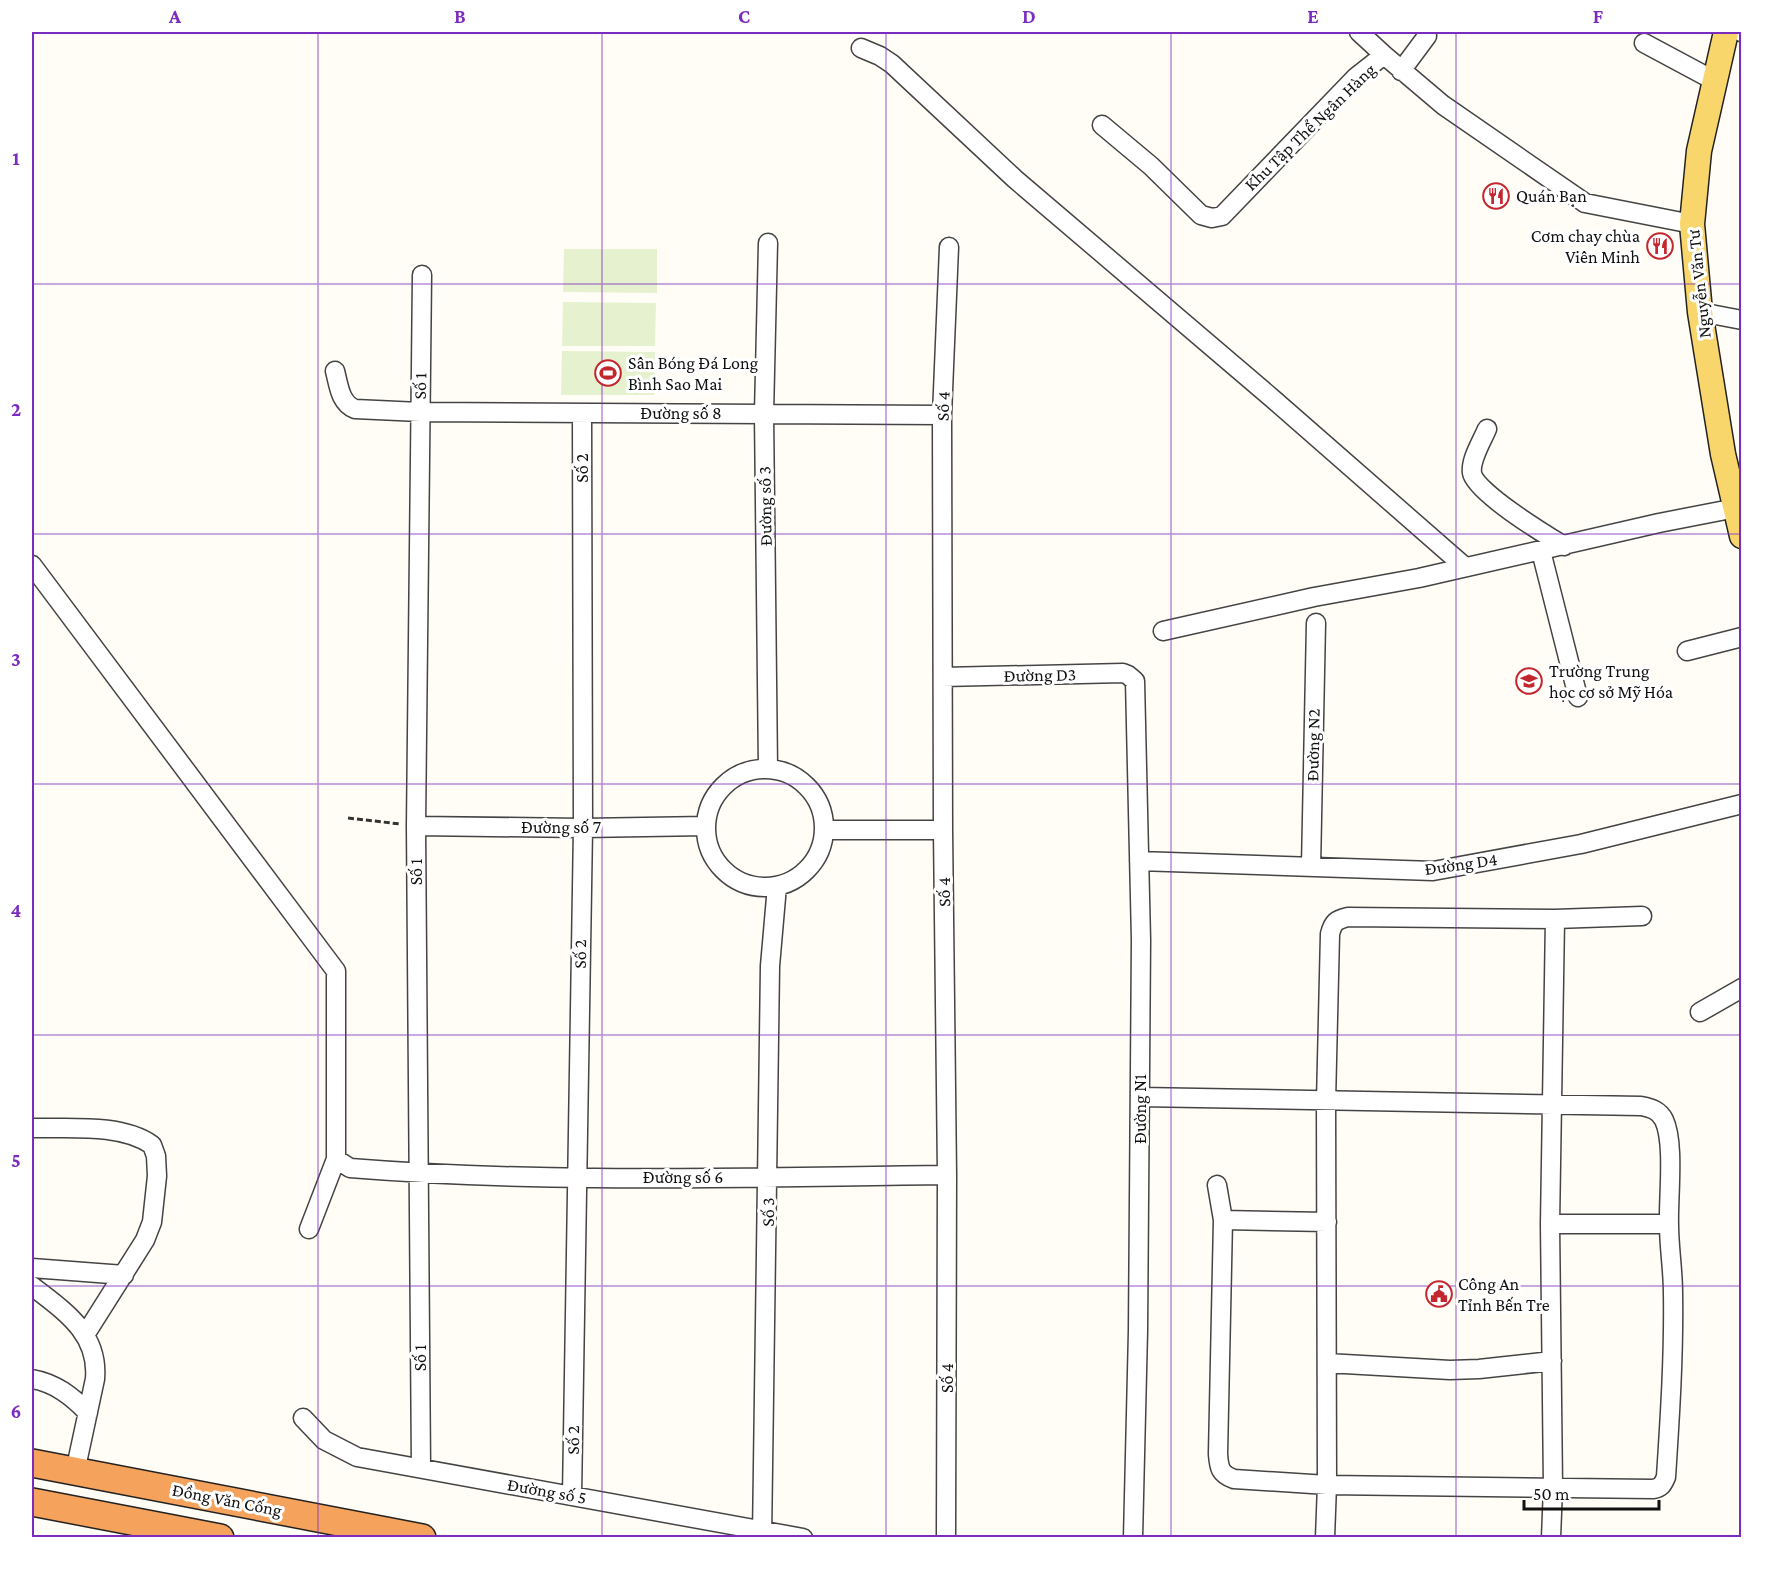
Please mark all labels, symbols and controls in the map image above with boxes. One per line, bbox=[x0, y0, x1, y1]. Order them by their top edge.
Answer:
text: A bbox=[168, 5, 182, 27]
text: B bbox=[454, 5, 466, 27]
text: C bbox=[738, 5, 750, 27]
text: D bbox=[1022, 5, 1036, 27]
text: E bbox=[1307, 5, 1319, 27]
text: F bbox=[1593, 5, 1604, 27]
street label: Khu Tập Thể Ngân Hàng bbox=[1240, 59, 1380, 195]
text: 1 bbox=[12, 147, 20, 169]
restaurant icon: Quán Bạn bbox=[1481, 181, 1511, 211]
place label: Quán Bạn bbox=[1516, 186, 1587, 206]
place label: Cơm chay chùa Viên Minh bbox=[1531, 226, 1640, 267]
street label: Nguyễn Văn Tư bbox=[1683, 228, 1715, 339]
restaurant icon: Cơm chay chùa Viên Minh bbox=[1645, 231, 1675, 261]
place label: Sân Bóng Đá Long Bình Sao Mai bbox=[628, 353, 759, 394]
sports icon: Sân Bóng Đá Long Bình Sao Mai bbox=[593, 358, 623, 388]
street label: Số 1 bbox=[410, 372, 430, 400]
street label: Số 4 bbox=[932, 391, 954, 421]
text: 2 bbox=[11, 398, 21, 420]
street label: Đường số 8 bbox=[640, 403, 722, 423]
street label: Số 2 bbox=[572, 453, 592, 483]
street label: Đường số 3 bbox=[754, 466, 776, 546]
text: 3 bbox=[11, 648, 21, 670]
place label: Trường Trung học cơ sở Mỹ Hóa bbox=[1549, 661, 1673, 702]
street label: Đường D3 bbox=[1004, 664, 1076, 686]
school or university icon: Trường Trung học cơ sở Mỹ Hóa bbox=[1514, 666, 1544, 696]
street label: Đường N2 bbox=[1302, 709, 1324, 781]
street label: Đường số 7 bbox=[521, 817, 601, 837]
street label: Đường D4 bbox=[1423, 849, 1499, 879]
street label: Số 1 bbox=[406, 859, 426, 885]
street label: Số 4 bbox=[934, 877, 954, 907]
text: 4 bbox=[11, 899, 22, 921]
street label: Số 2 bbox=[570, 939, 590, 969]
street label: Đường N1 bbox=[1130, 1074, 1150, 1144]
text: 5 bbox=[11, 1149, 21, 1171]
street label: Đường số 6 bbox=[643, 1167, 723, 1187]
street label: Số 3 bbox=[758, 1197, 778, 1227]
place label: Công An Tỉnh Bến Tre bbox=[1458, 1274, 1550, 1315]
public building icon: Công An Tỉnh Bến Tre bbox=[1424, 1279, 1454, 1309]
street label: Số 1 bbox=[410, 1345, 430, 1371]
street label: Số 4 bbox=[937, 1363, 957, 1393]
text: 6 bbox=[11, 1400, 21, 1422]
street label: Số 2 bbox=[563, 1425, 583, 1455]
scale bar bbox=[1524, 1473, 1659, 1511]
street label: Đường số 5 bbox=[506, 1474, 588, 1508]
street label: Đồng Văn Cống bbox=[170, 1480, 284, 1520]
text: 50 m bbox=[1533, 1484, 1570, 1504]

